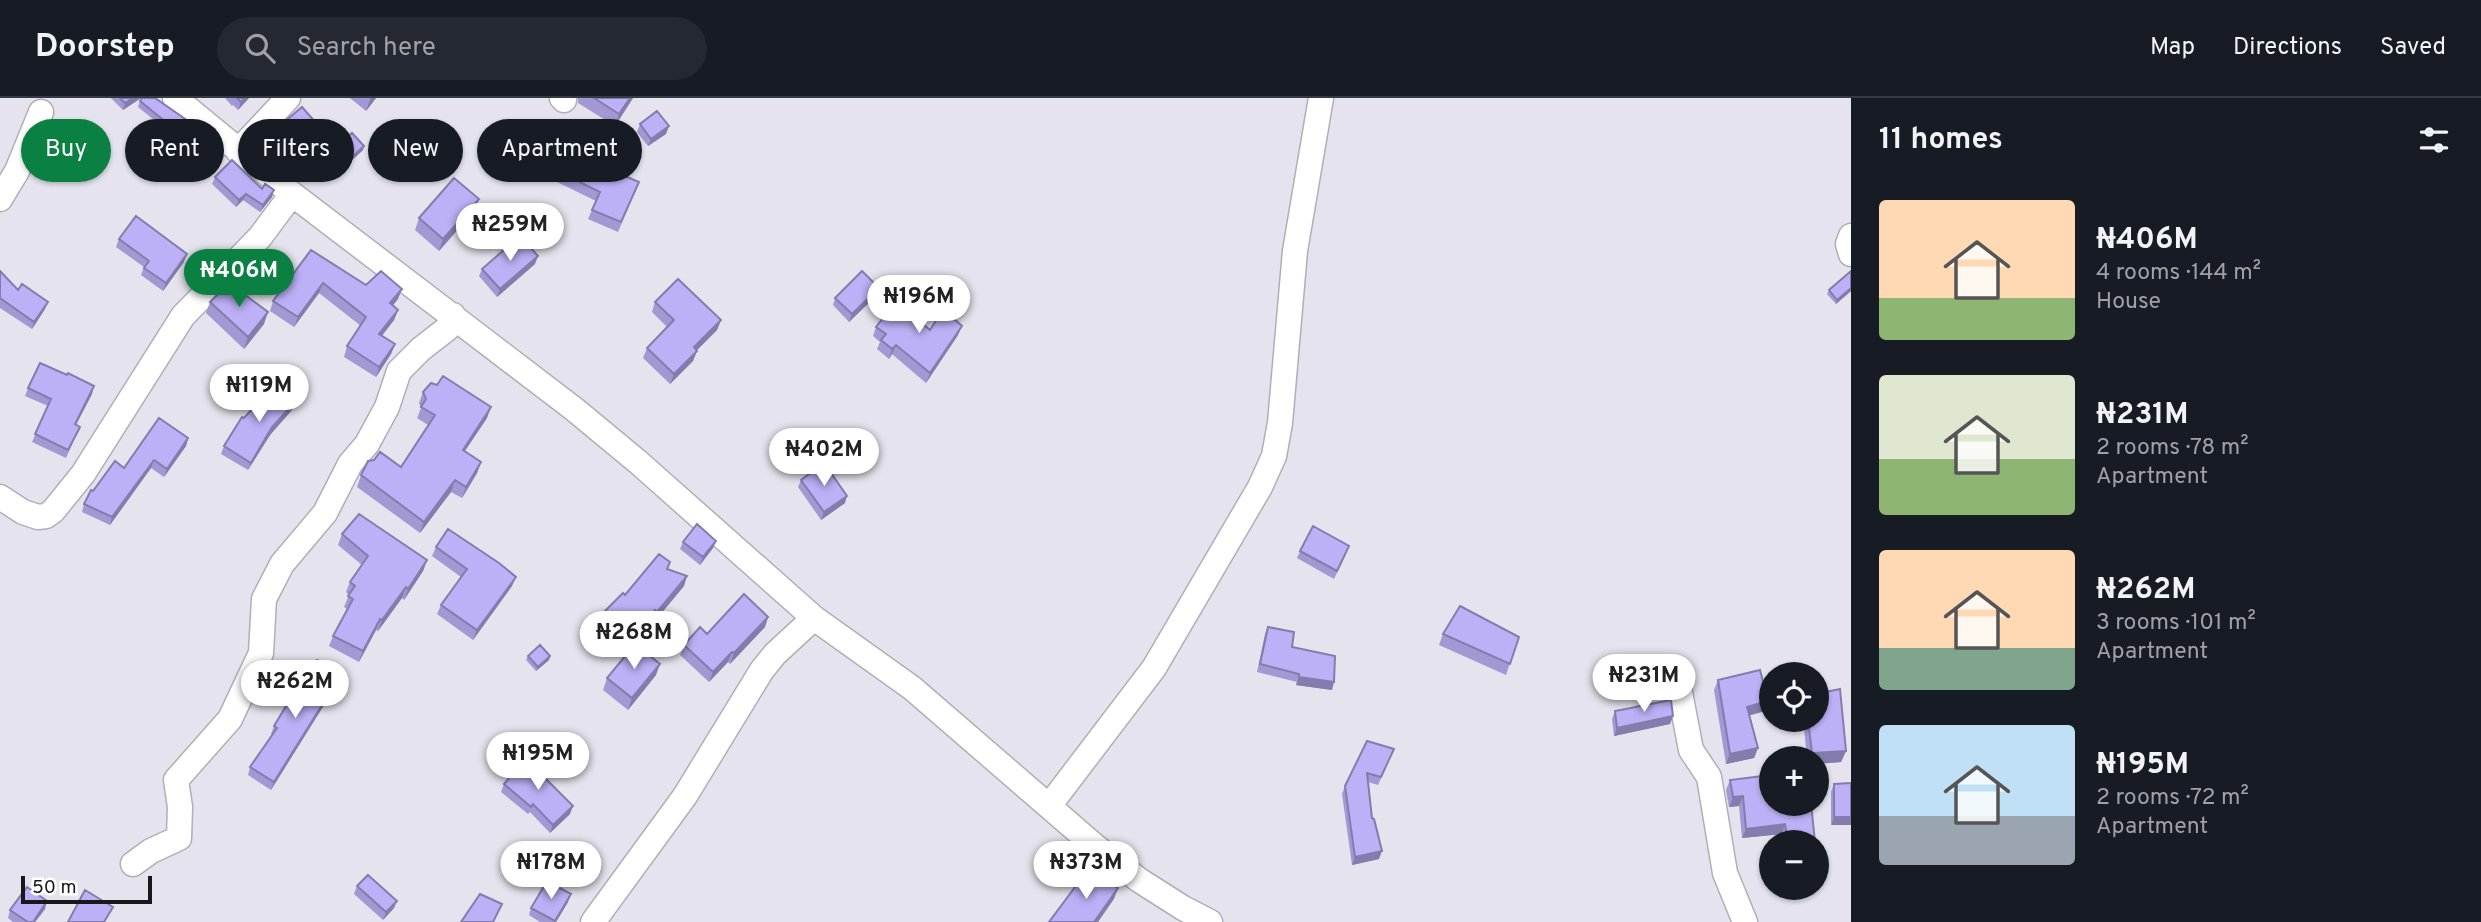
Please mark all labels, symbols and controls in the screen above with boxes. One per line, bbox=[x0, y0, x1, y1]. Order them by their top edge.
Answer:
search box bbox=[217, 17, 707, 80]
text: Doorstep bbox=[35, 27, 175, 69]
icon: search bbox=[241, 29, 279, 67]
text: Search here bbox=[297, 32, 436, 65]
text: Map bbox=[2150, 33, 2195, 63]
text: Directions bbox=[2233, 33, 2342, 63]
text: Saved bbox=[2380, 33, 2446, 63]
chip: Buy bbox=[21, 119, 111, 182]
chip: Rent bbox=[125, 119, 224, 182]
chip: Filters bbox=[238, 119, 354, 182]
chip: New bbox=[368, 119, 463, 182]
chip: Apartment bbox=[477, 119, 642, 182]
icon: filters bbox=[2415, 121, 2453, 159]
text: 11 homes bbox=[1879, 122, 2003, 159]
pin: ₦259M bbox=[461, 204, 559, 263]
text: ₦259M bbox=[472, 211, 548, 240]
text: ₦406M bbox=[2096, 222, 2198, 259]
icon: home bbox=[1935, 228, 2019, 312]
pin: ₦406M bbox=[190, 250, 288, 309]
text: ₦406M bbox=[200, 257, 278, 286]
text: 4 rooms · 144 m² bbox=[2096, 259, 2261, 288]
pin: ₦196M bbox=[870, 275, 968, 335]
text: ₦196M bbox=[883, 283, 955, 312]
text: House bbox=[2096, 288, 2161, 317]
pin: ₦119M bbox=[210, 364, 308, 424]
text: ₦119M bbox=[226, 372, 292, 401]
text: ₦231M bbox=[2096, 397, 2189, 434]
icon: home bbox=[1935, 403, 2019, 487]
pin: ₦402M bbox=[775, 428, 873, 488]
text: 2 rooms · 78 m² bbox=[2096, 434, 2249, 463]
text: ₦402M bbox=[785, 436, 863, 465]
text: Apartment bbox=[2096, 463, 2208, 492]
text: ₦262M bbox=[2096, 572, 2195, 609]
icon: home bbox=[1935, 578, 2019, 662]
text: 3 rooms · 101 m² bbox=[2096, 609, 2256, 638]
pin: ₦268M bbox=[585, 612, 683, 671]
text: ₦268M bbox=[596, 619, 672, 648]
text: Apartment bbox=[2096, 638, 2208, 667]
pin: ₦231M bbox=[1595, 654, 1693, 714]
pin: ₦262M bbox=[246, 660, 344, 720]
text: ₦231M bbox=[1609, 662, 1679, 691]
map controls bbox=[1759, 662, 1829, 900]
button: locate bbox=[1759, 662, 1829, 732]
text: ₦262M bbox=[257, 668, 333, 697]
pin: ₦195M bbox=[489, 732, 587, 792]
text: ₦195M bbox=[502, 740, 574, 769]
button: + bbox=[1759, 746, 1829, 816]
text: ₦195M bbox=[2096, 747, 2189, 784]
icon: home bbox=[1935, 753, 2019, 837]
text: 2 rooms · 72 m² bbox=[2096, 784, 2249, 813]
text: Apartment bbox=[2096, 813, 2208, 842]
button: − bbox=[1759, 830, 1829, 900]
pin: ₦178M bbox=[502, 842, 600, 901]
pin: ₦373M bbox=[1037, 842, 1135, 901]
text: ₦178M bbox=[516, 849, 586, 878]
text: ₦373M bbox=[1049, 849, 1123, 878]
scale bar bbox=[21, 873, 152, 905]
text: 50 m bbox=[32, 876, 77, 900]

